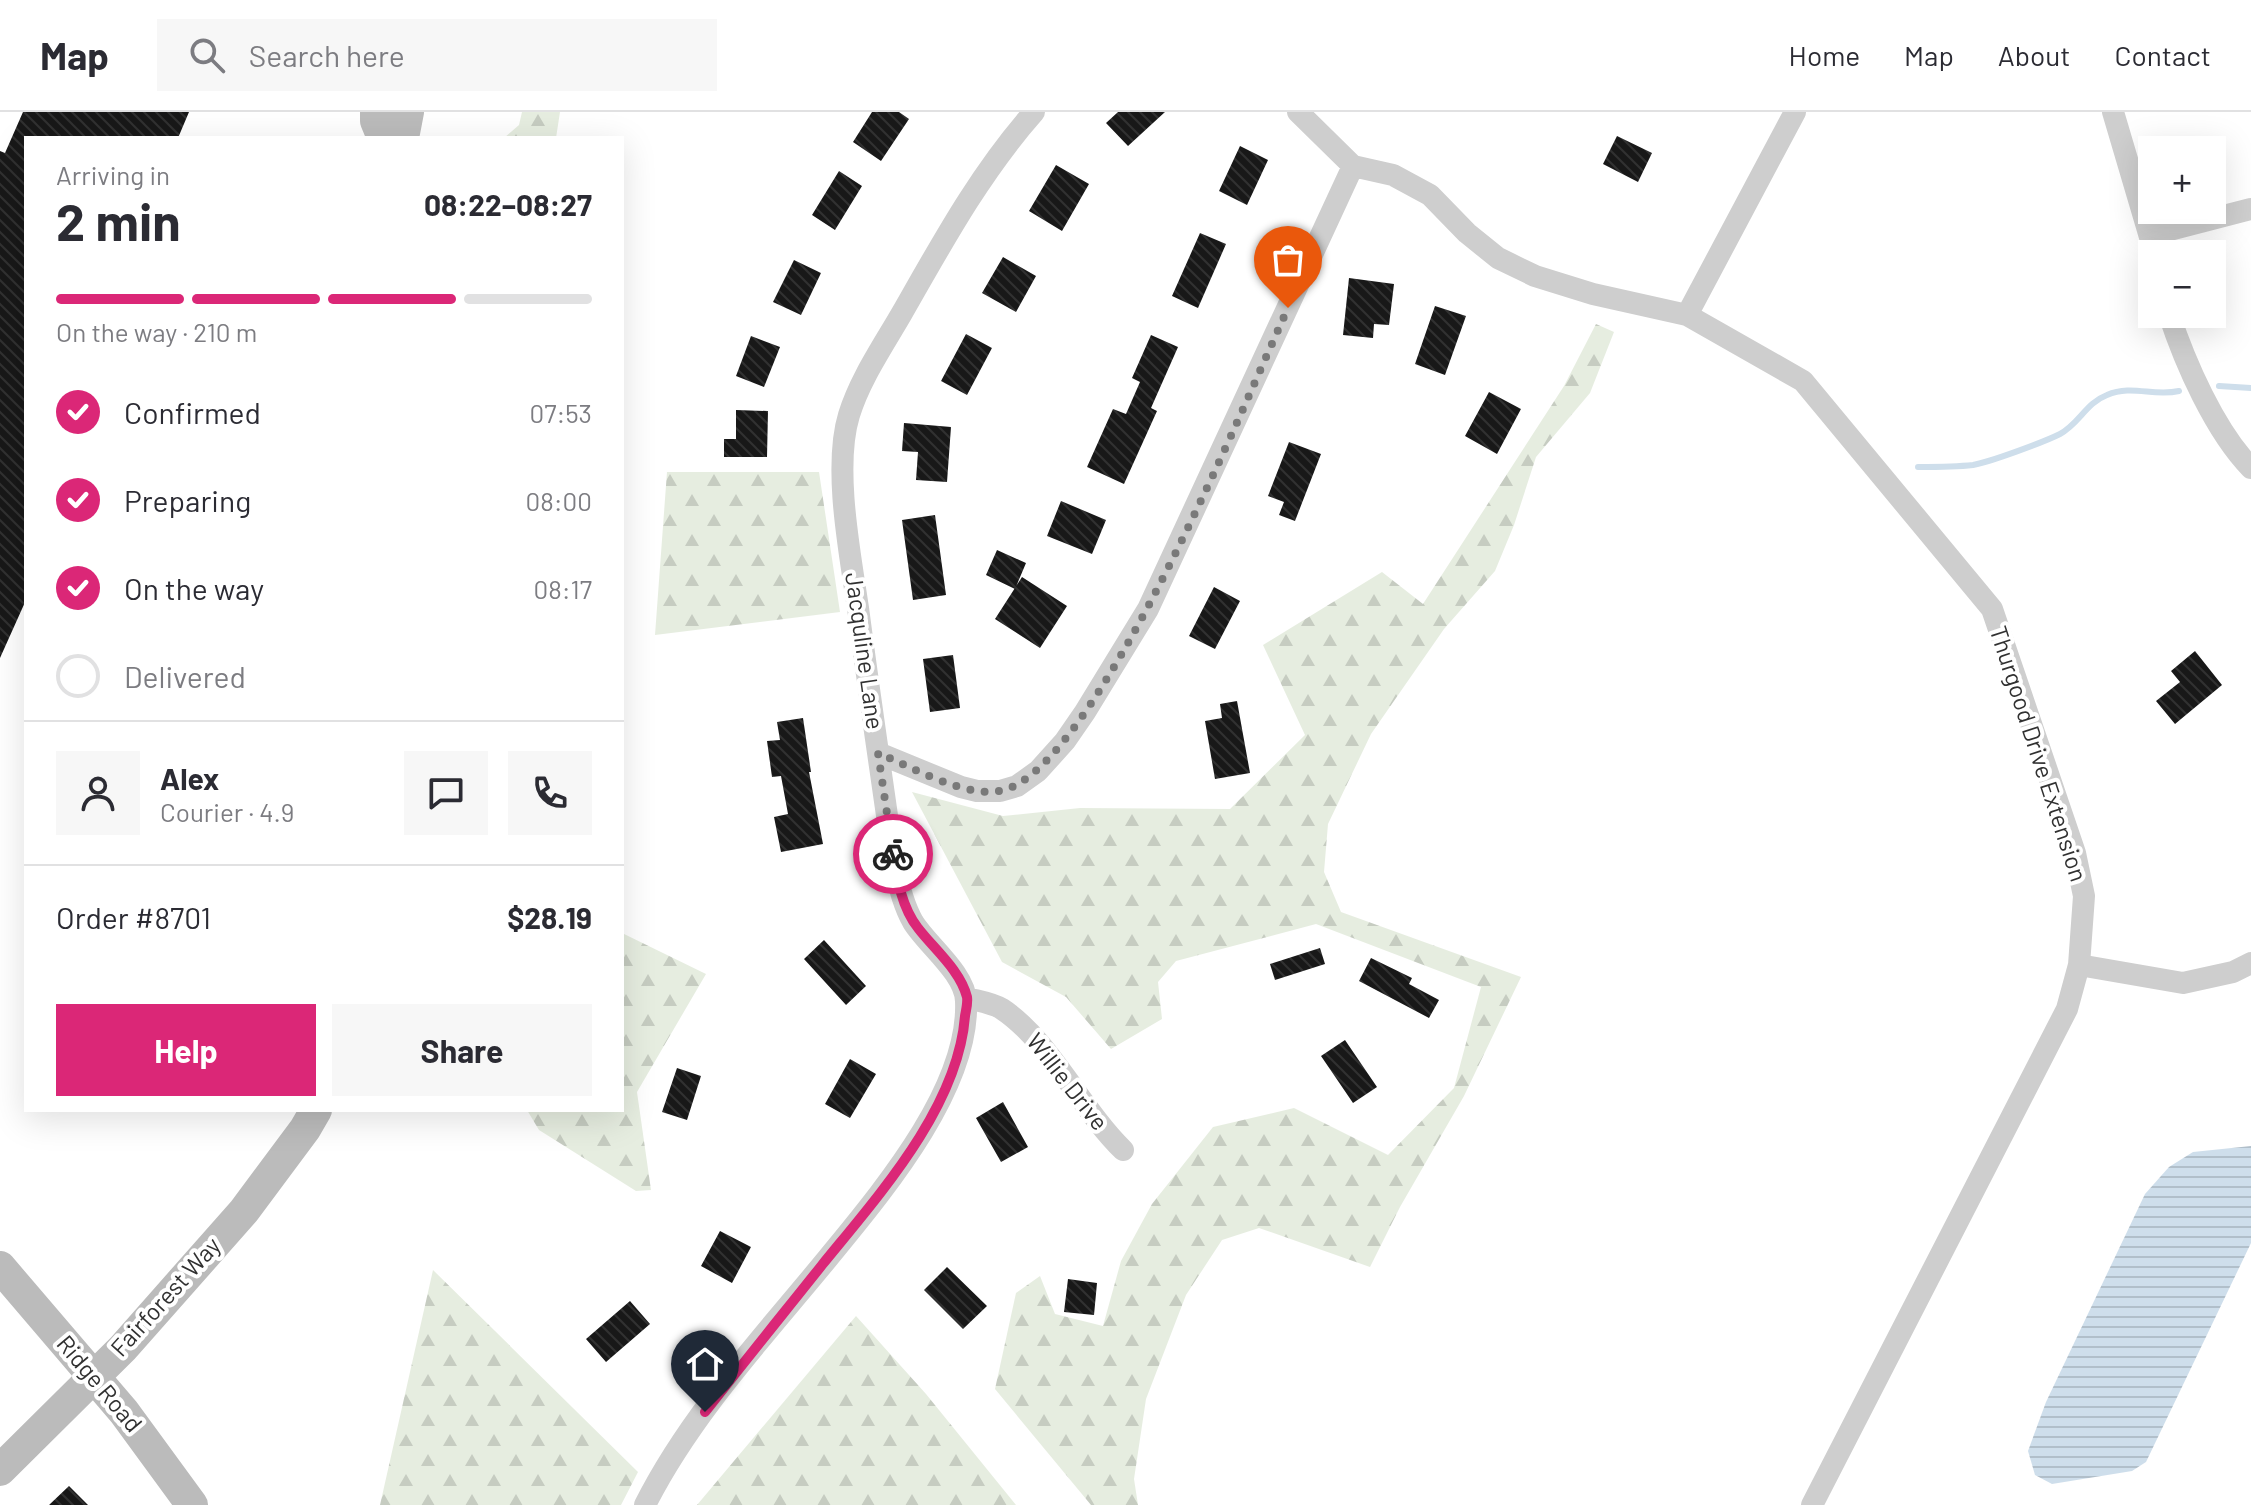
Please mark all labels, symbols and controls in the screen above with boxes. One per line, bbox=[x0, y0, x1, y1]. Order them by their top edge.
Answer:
search box bbox=[157, 19, 717, 91]
text: Map bbox=[40, 32, 109, 78]
icon: search bbox=[185, 33, 229, 77]
text: Search here bbox=[249, 37, 405, 73]
text: Home bbox=[1789, 38, 1860, 72]
text: Map bbox=[1904, 38, 1954, 72]
text: About bbox=[1998, 38, 2070, 72]
text: Contact bbox=[2114, 38, 2211, 72]
map controls bbox=[2138, 136, 2226, 328]
button: + bbox=[2138, 136, 2226, 224]
text: Arriving in bbox=[56, 159, 170, 190]
text: 08:22–08:27 bbox=[424, 186, 592, 222]
text: 2 min bbox=[56, 189, 181, 251]
pin bbox=[1254, 226, 1322, 308]
icon: bag bbox=[1266, 238, 1310, 282]
button: − bbox=[2138, 240, 2226, 328]
text: On the way · 210 m bbox=[56, 316, 257, 347]
icon: check bbox=[56, 390, 100, 434]
text: Confirmed bbox=[124, 394, 261, 430]
text: 07:53 bbox=[529, 397, 592, 428]
icon: check bbox=[56, 478, 100, 522]
text: Preparing bbox=[124, 482, 251, 518]
text: 08:00 bbox=[526, 485, 592, 516]
icon: check bbox=[56, 566, 100, 610]
text: On the way bbox=[124, 570, 264, 606]
street label: Jacquline Lane bbox=[840, 570, 891, 731]
text: 08:17 bbox=[534, 573, 592, 604]
street label: Thurgood Drive Extension bbox=[1984, 622, 2094, 885]
text: Delivered bbox=[124, 658, 246, 694]
button: person bbox=[56, 751, 140, 835]
button: chat bbox=[404, 751, 488, 835]
button: phone bbox=[508, 751, 592, 835]
text: Alex bbox=[160, 760, 219, 796]
text: Courier · 4.9 bbox=[160, 796, 294, 827]
courier bbox=[853, 814, 933, 894]
icon: bike bbox=[871, 832, 915, 876]
text: Order #8701 bbox=[56, 899, 211, 935]
text: $28.19 bbox=[507, 899, 592, 935]
button: Help bbox=[56, 1004, 316, 1096]
button: Share bbox=[332, 1004, 592, 1096]
street label: Willie Drive bbox=[1021, 1027, 1115, 1135]
street label: Fairforest Way bbox=[104, 1230, 226, 1361]
street label: Ridge Road bbox=[51, 1329, 149, 1437]
pin bbox=[671, 1330, 739, 1412]
icon: home bbox=[683, 1342, 727, 1386]

